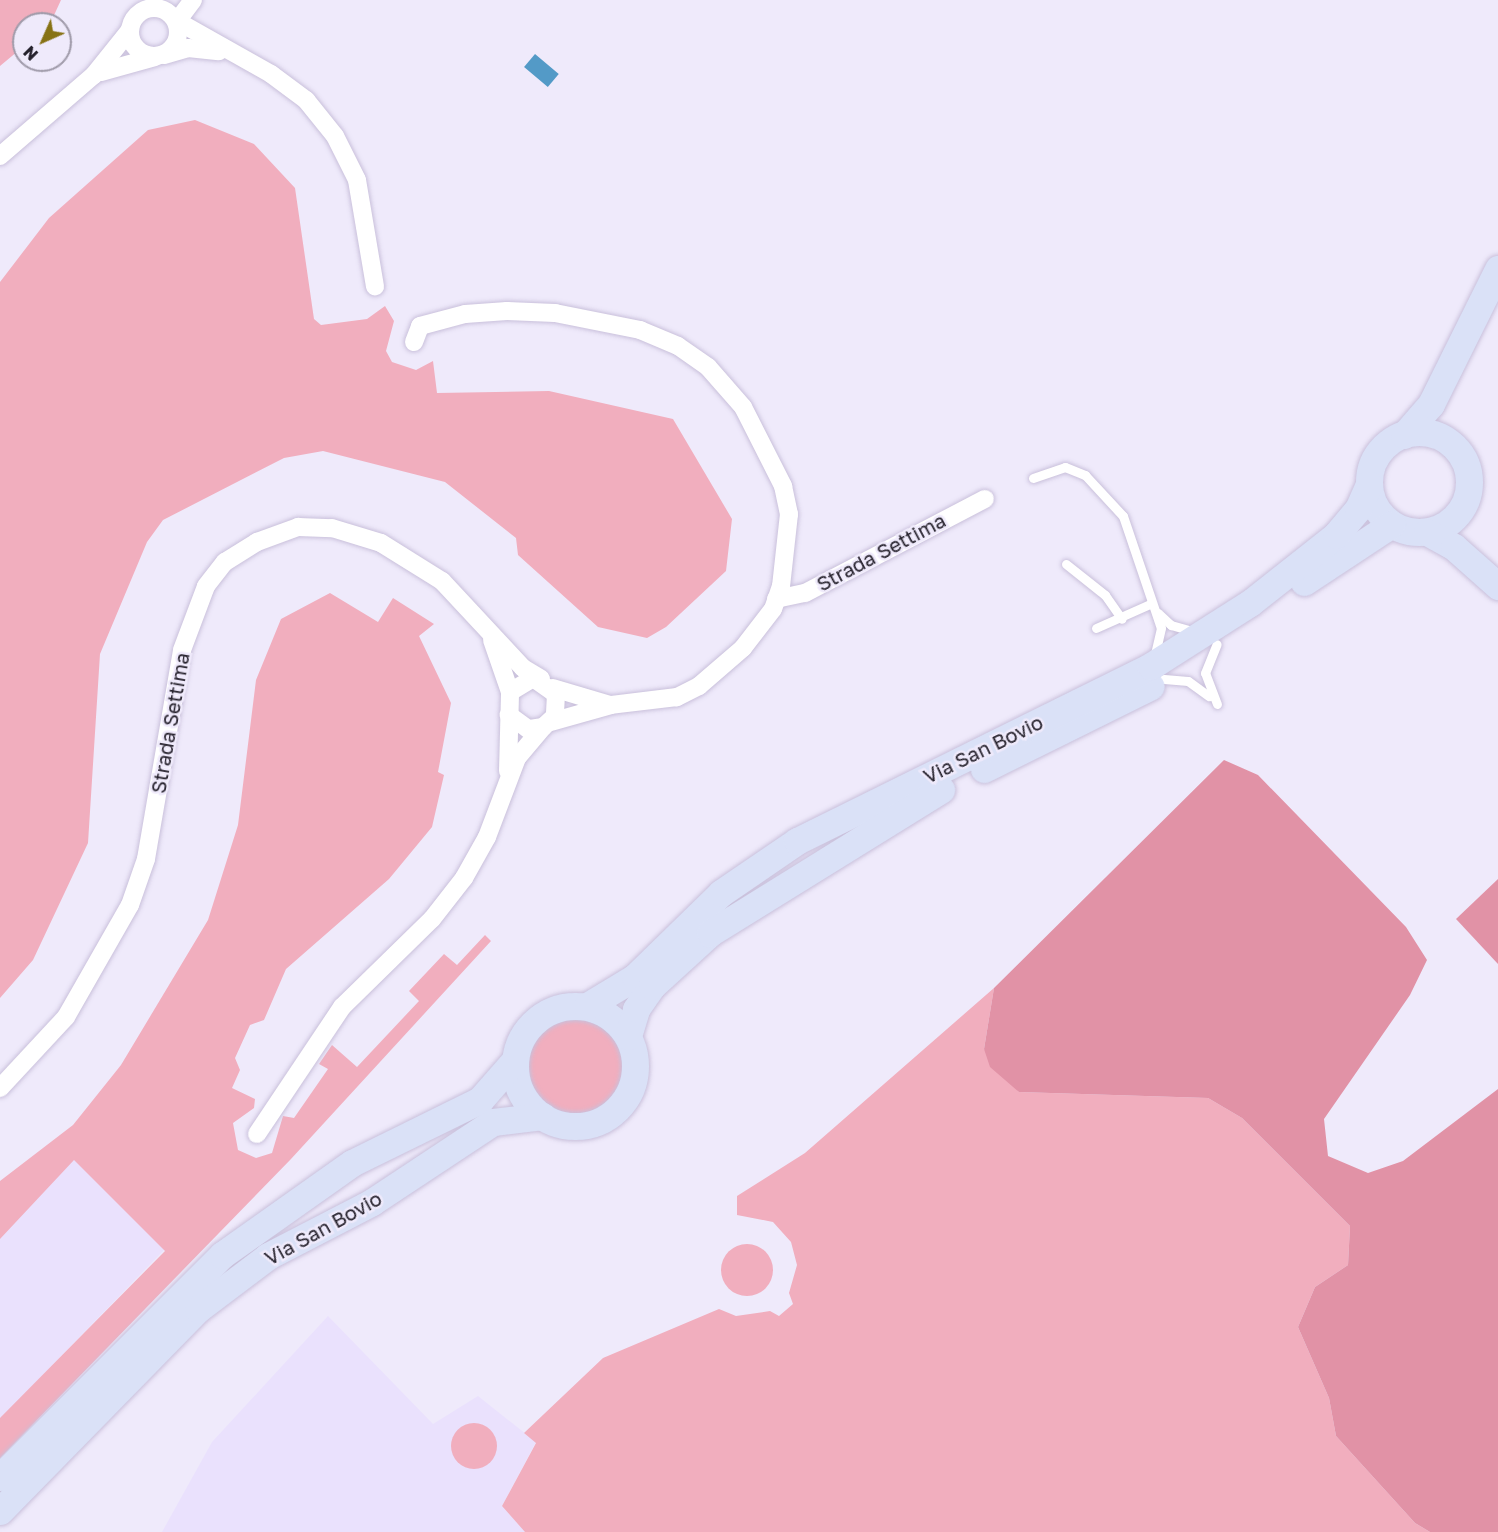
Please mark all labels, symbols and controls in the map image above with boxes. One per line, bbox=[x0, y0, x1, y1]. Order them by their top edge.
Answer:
north arrow bbox=[12, 12, 72, 72]
text: N bbox=[19, 42, 42, 65]
street label: Strada Settima bbox=[812, 508, 950, 596]
street label: Strada Settima bbox=[146, 651, 194, 795]
street label: Via San Bovio bbox=[919, 710, 1047, 788]
street label: Via San Bovio bbox=[260, 1186, 386, 1270]

